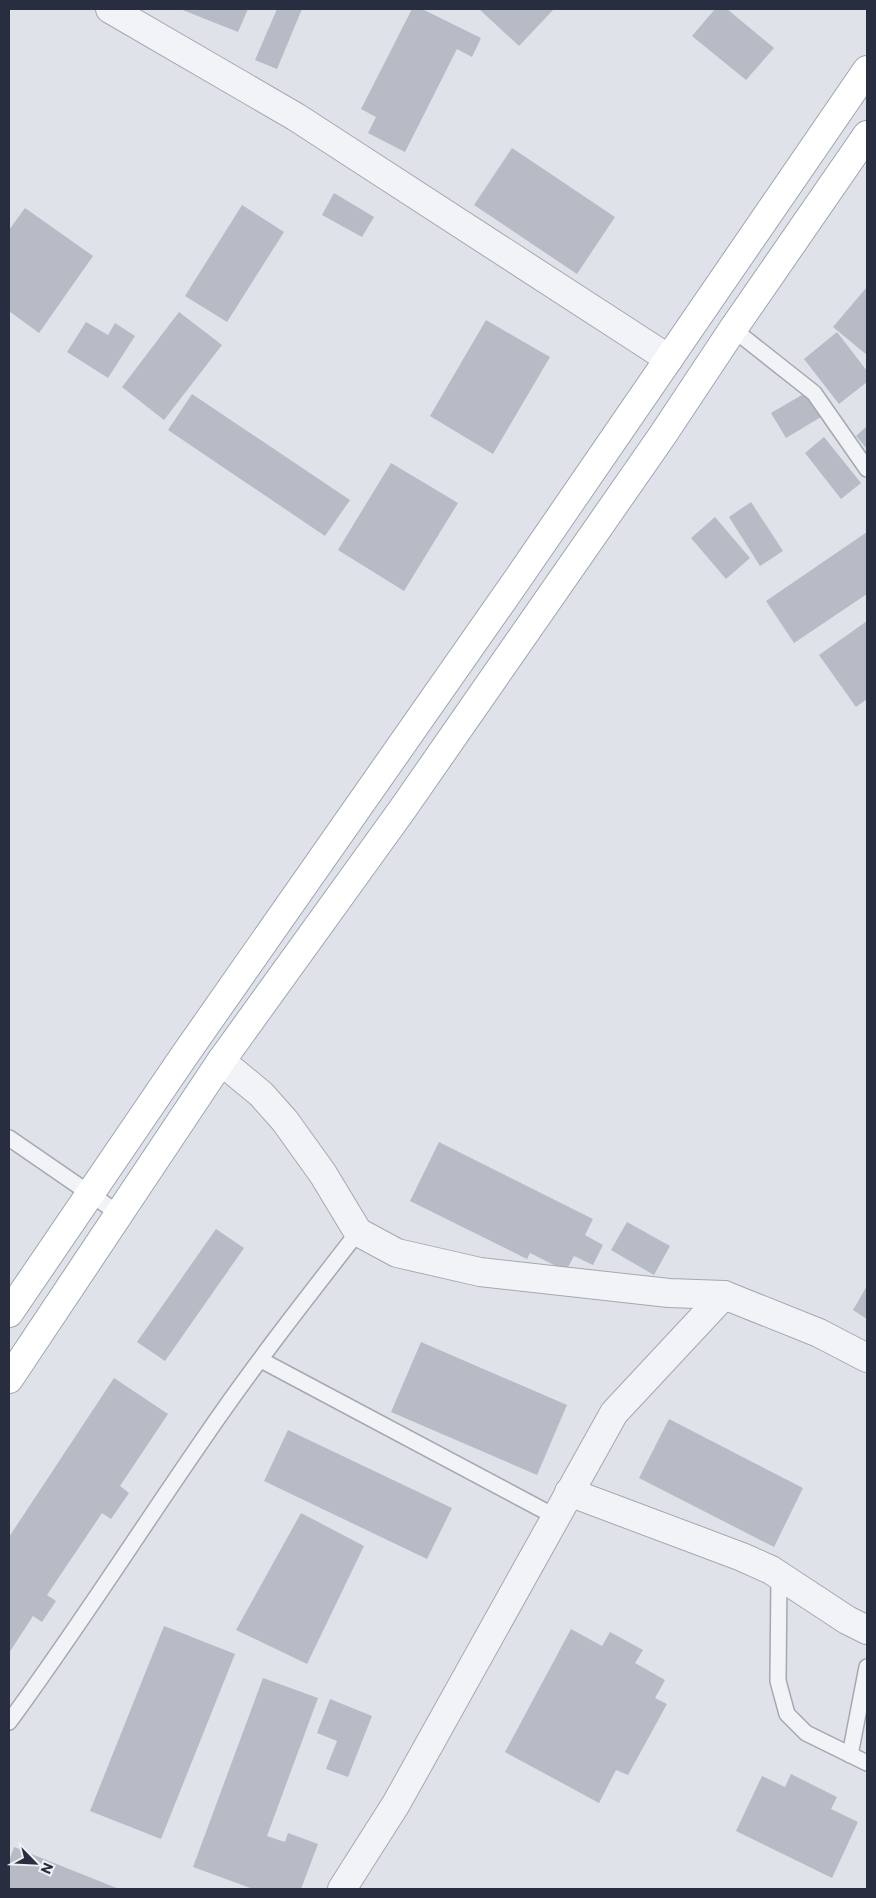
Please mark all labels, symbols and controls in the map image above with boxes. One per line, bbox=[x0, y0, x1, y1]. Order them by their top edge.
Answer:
north arrow bbox=[10, 1838, 60, 1888]
text: N bbox=[37, 1860, 57, 1877]

